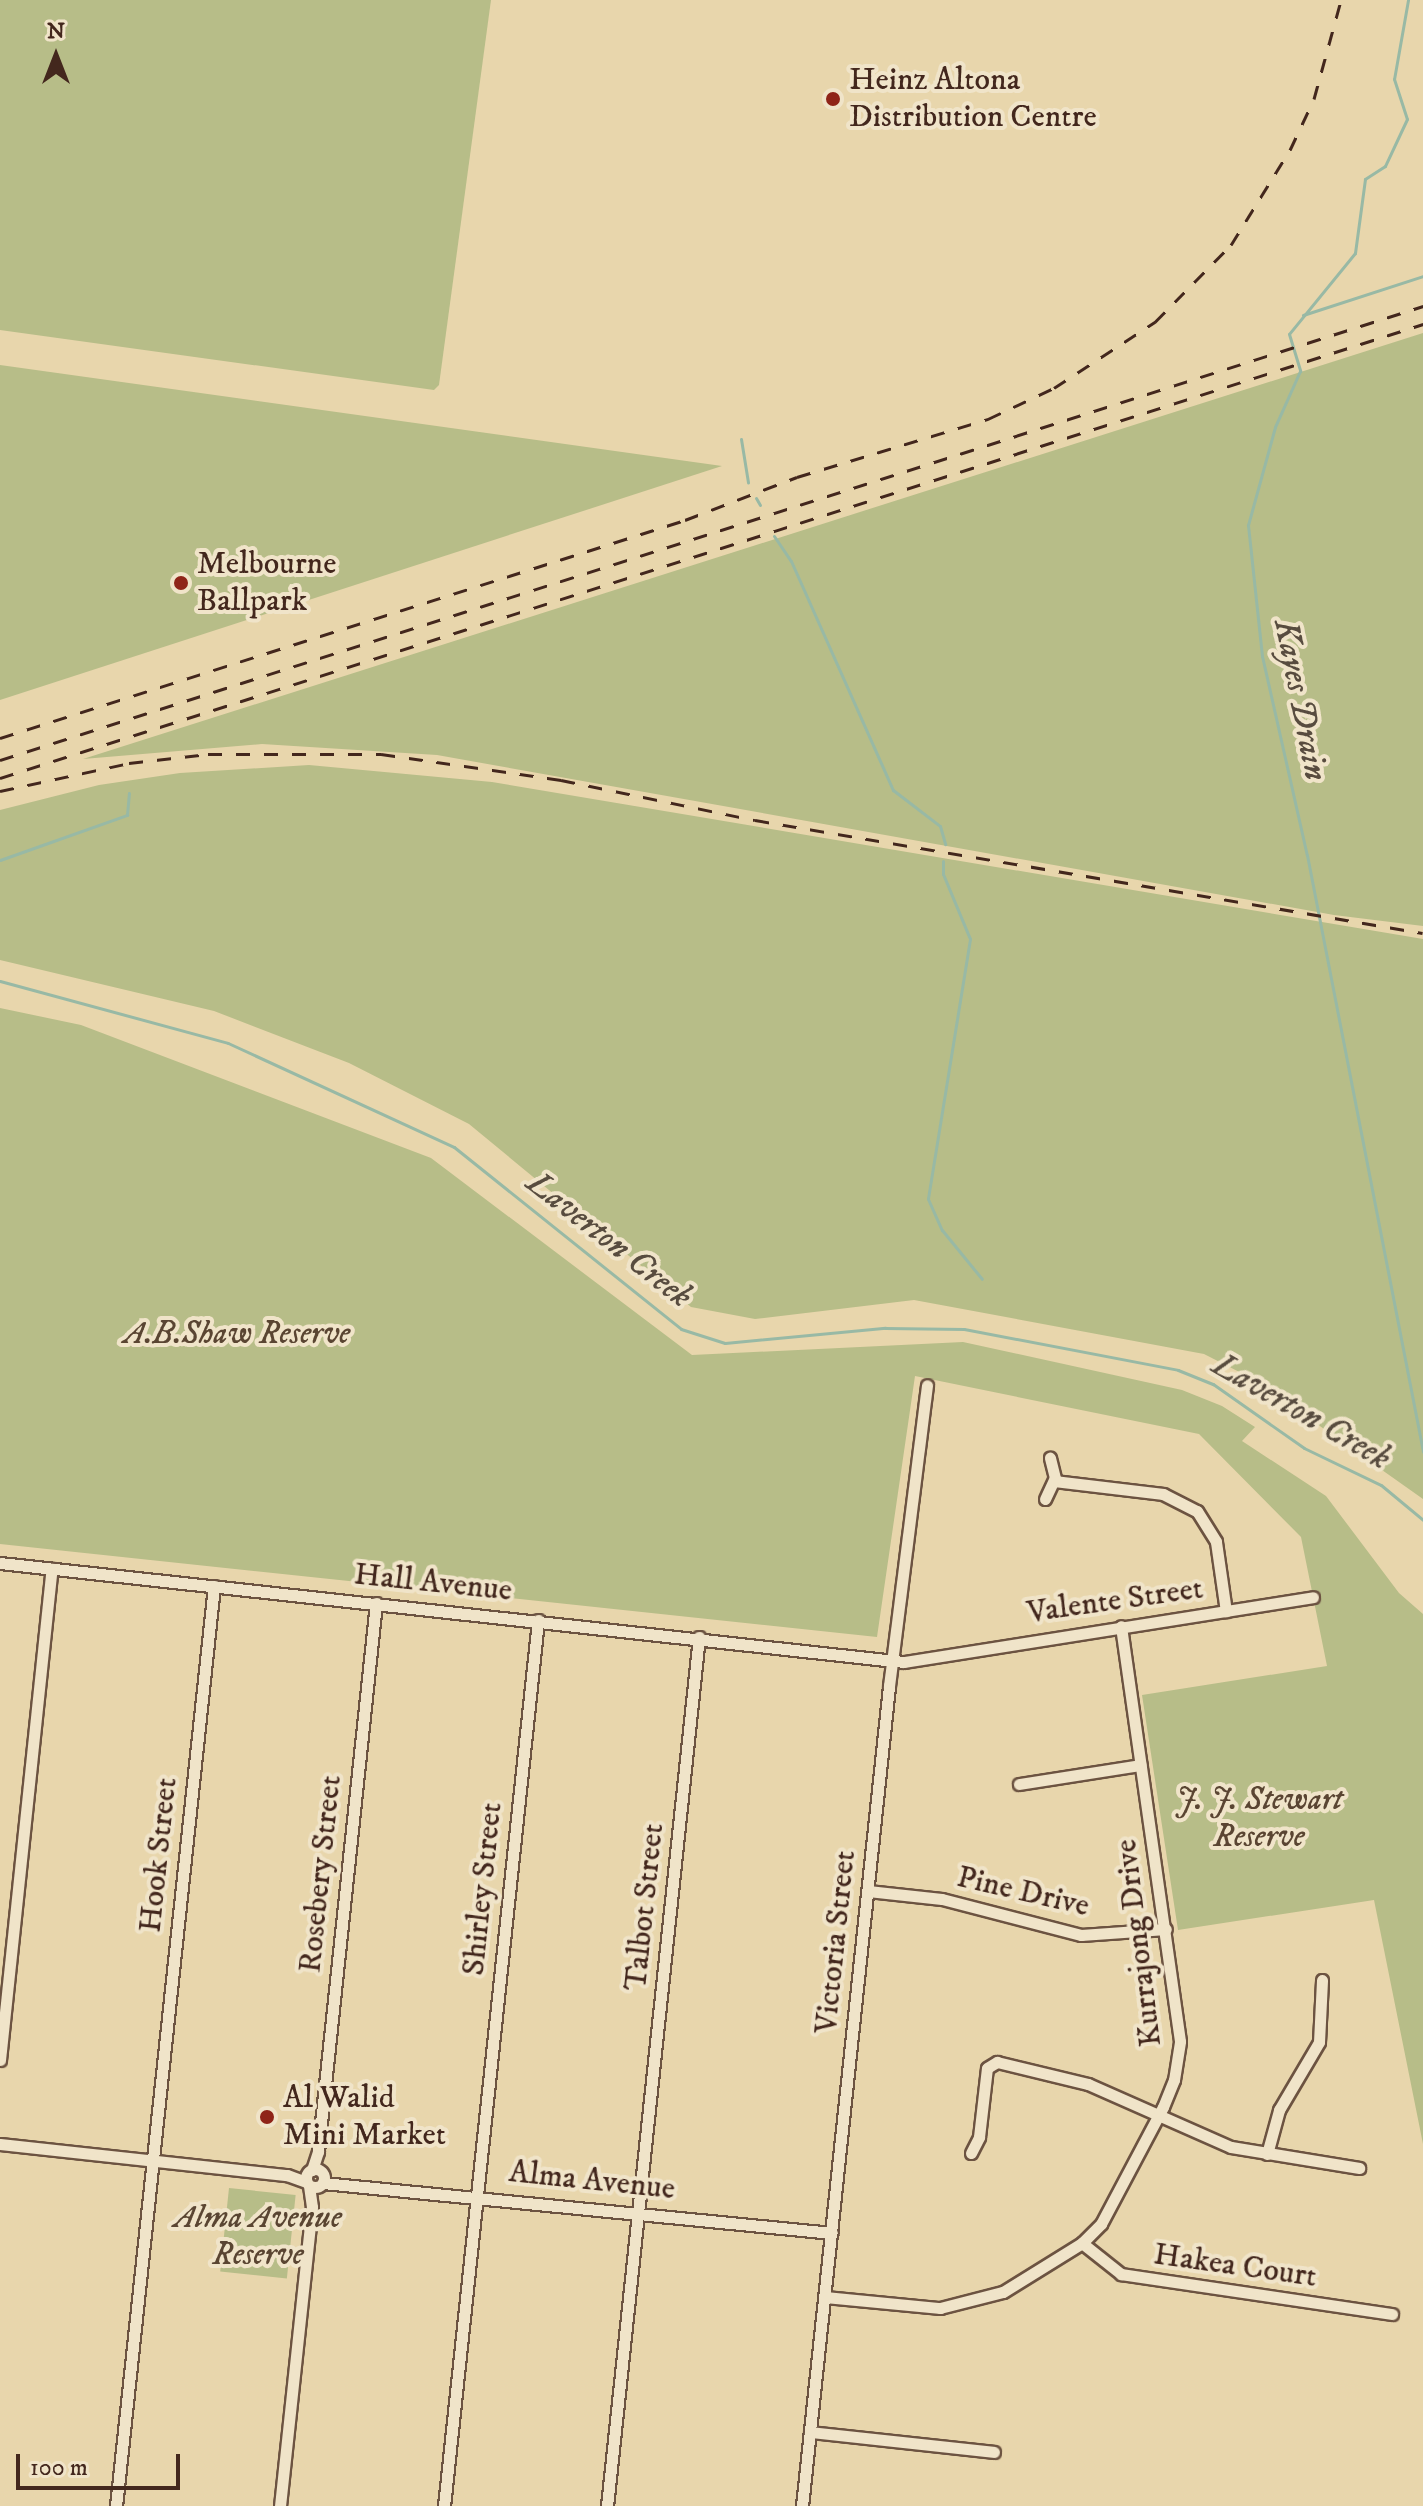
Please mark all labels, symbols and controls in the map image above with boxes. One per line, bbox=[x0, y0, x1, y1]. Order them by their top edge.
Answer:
north arrow bbox=[16, 16, 96, 96]
text: N bbox=[47, 18, 65, 45]
place label: Heinz Altona Distribution Centre bbox=[849, 62, 1097, 137]
marker: Heinz Altona Distribution Centre bbox=[824, 90, 842, 108]
place label: Melbourne Ballpark bbox=[197, 546, 336, 621]
marker: Melbourne Ballpark bbox=[172, 574, 190, 592]
water label: Kayes Drain bbox=[1264, 616, 1336, 784]
water label: Laverton Creek bbox=[518, 1163, 700, 1317]
park label: A.B.Shaw Reserve bbox=[124, 1315, 350, 1353]
water label: Laverton Creek bbox=[1205, 1345, 1397, 1479]
street label: Hall Avenue bbox=[352, 1556, 514, 1610]
street label: Valente Street bbox=[1025, 1570, 1205, 1632]
street label: Rosebery Street bbox=[292, 1773, 350, 1975]
street label: Hook Street bbox=[132, 1776, 186, 1934]
park label: J. J. Stewart Reserve bbox=[1175, 1782, 1343, 1857]
street label: Shirley Street bbox=[455, 1800, 511, 1978]
street label: Talbot Street bbox=[617, 1821, 673, 1993]
street label: Kurrajong Drive bbox=[1107, 1837, 1171, 2049]
street label: Victoria Street bbox=[807, 1848, 865, 2036]
street label: Pine Drive bbox=[953, 1858, 1093, 1926]
place label: Al Walid Mini Market bbox=[283, 2080, 446, 2155]
marker: Al Walid Mini Market bbox=[258, 2108, 276, 2126]
street label: Alma Avenue bbox=[507, 2153, 677, 2209]
park label: Alma Avenue Reserve bbox=[174, 2200, 342, 2275]
street label: Hakea Court bbox=[1151, 2236, 1319, 2296]
scale bar bbox=[20, 2438, 184, 2488]
text: 100 m bbox=[30, 2453, 88, 2483]

